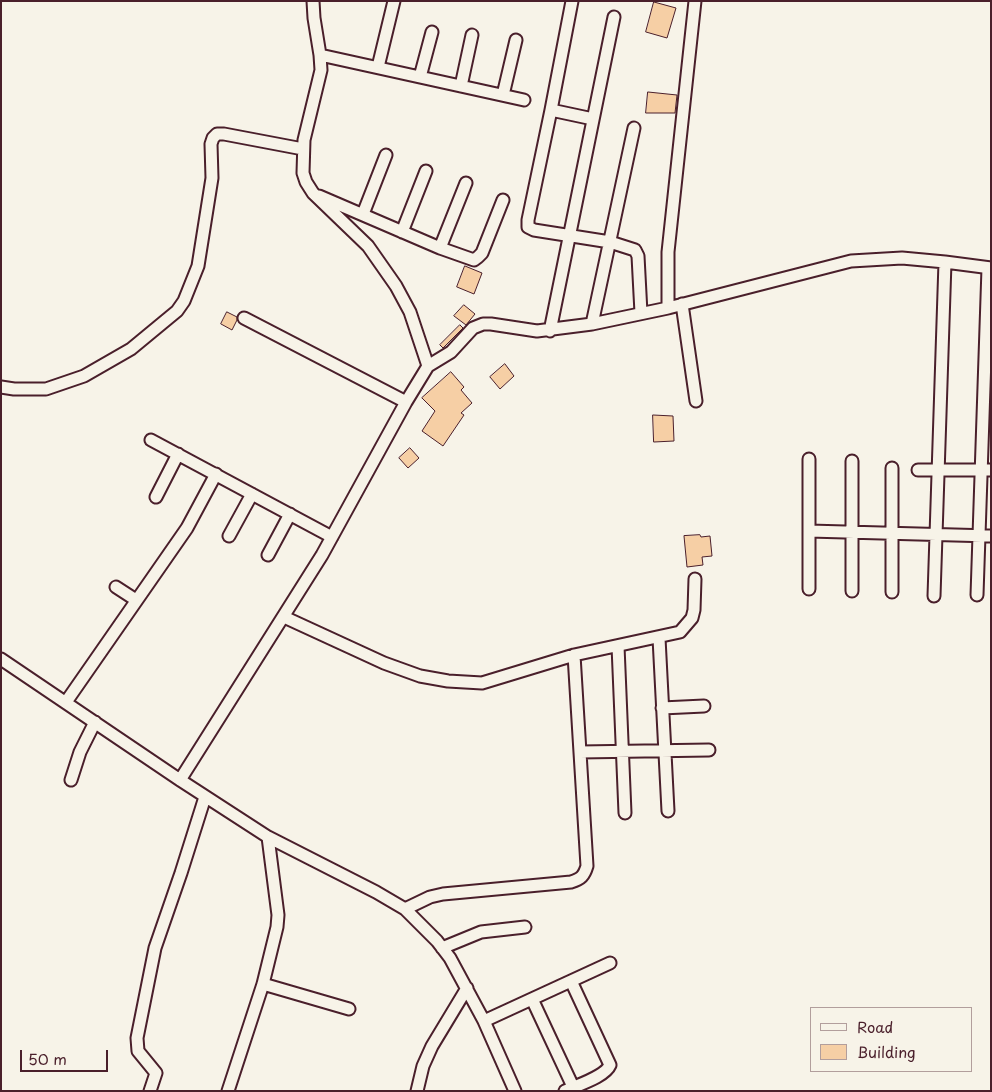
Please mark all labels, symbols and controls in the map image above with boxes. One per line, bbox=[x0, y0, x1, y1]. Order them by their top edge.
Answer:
legend bbox=[810, 1007, 972, 1072]
text: Road bbox=[857, 1015, 893, 1038]
scale bar bbox=[22, 1040, 110, 1072]
text: Building bbox=[857, 1040, 916, 1063]
text: 50 m bbox=[28, 1047, 67, 1070]

